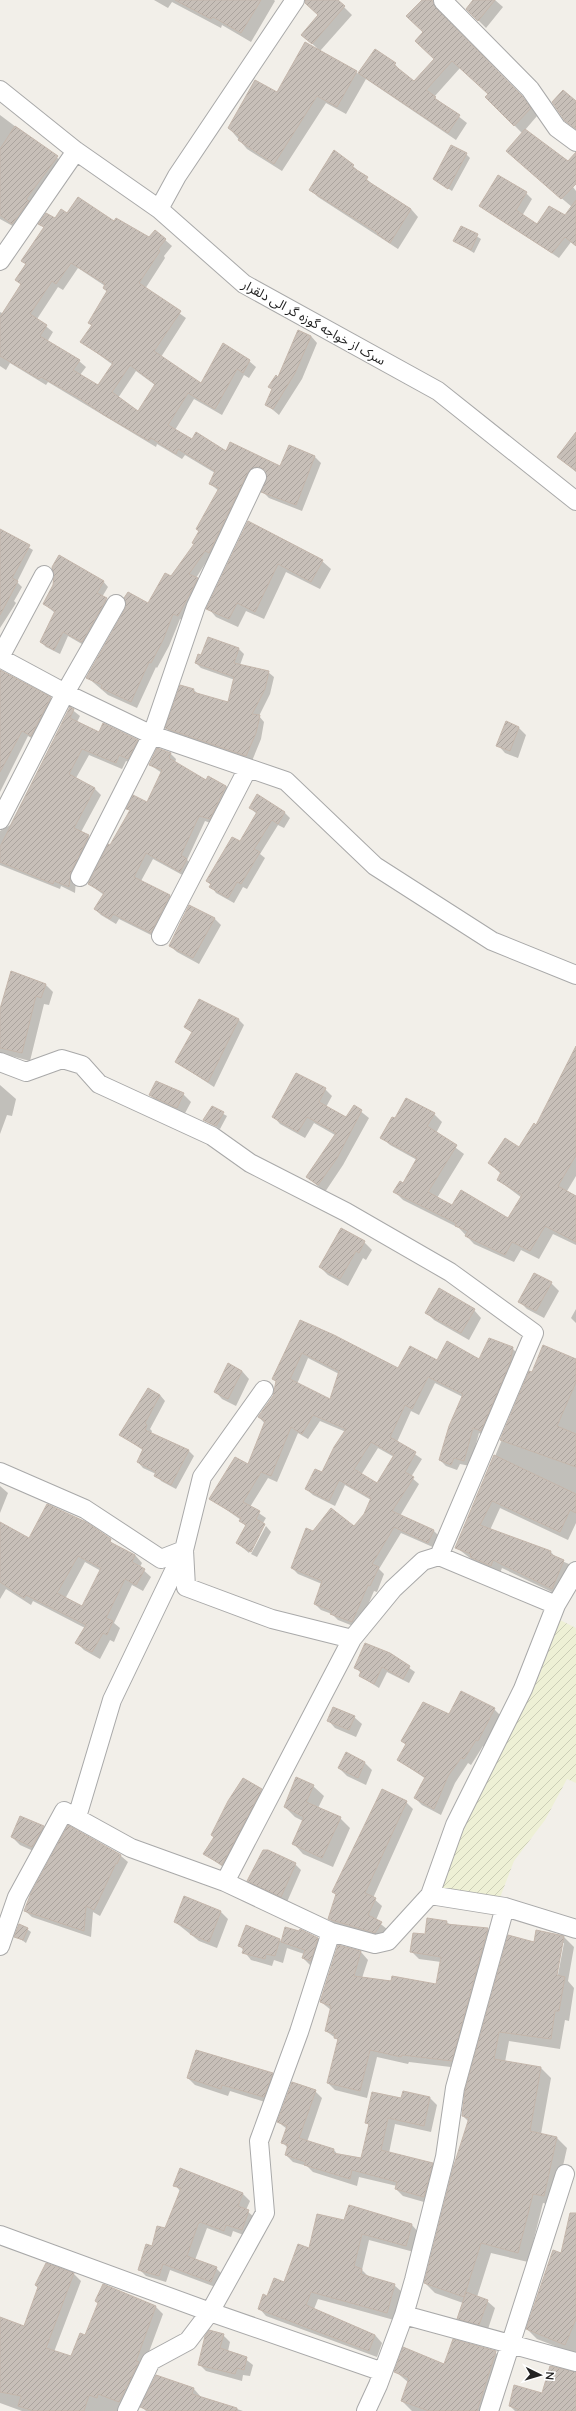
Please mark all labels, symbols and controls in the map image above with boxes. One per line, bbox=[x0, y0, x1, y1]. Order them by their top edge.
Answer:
street label: سرک از خواجه گوزه گر الی دلقرار bbox=[238, 275, 388, 369]
north arrow bbox=[520, 2355, 560, 2395]
text: N bbox=[544, 2371, 557, 2381]

